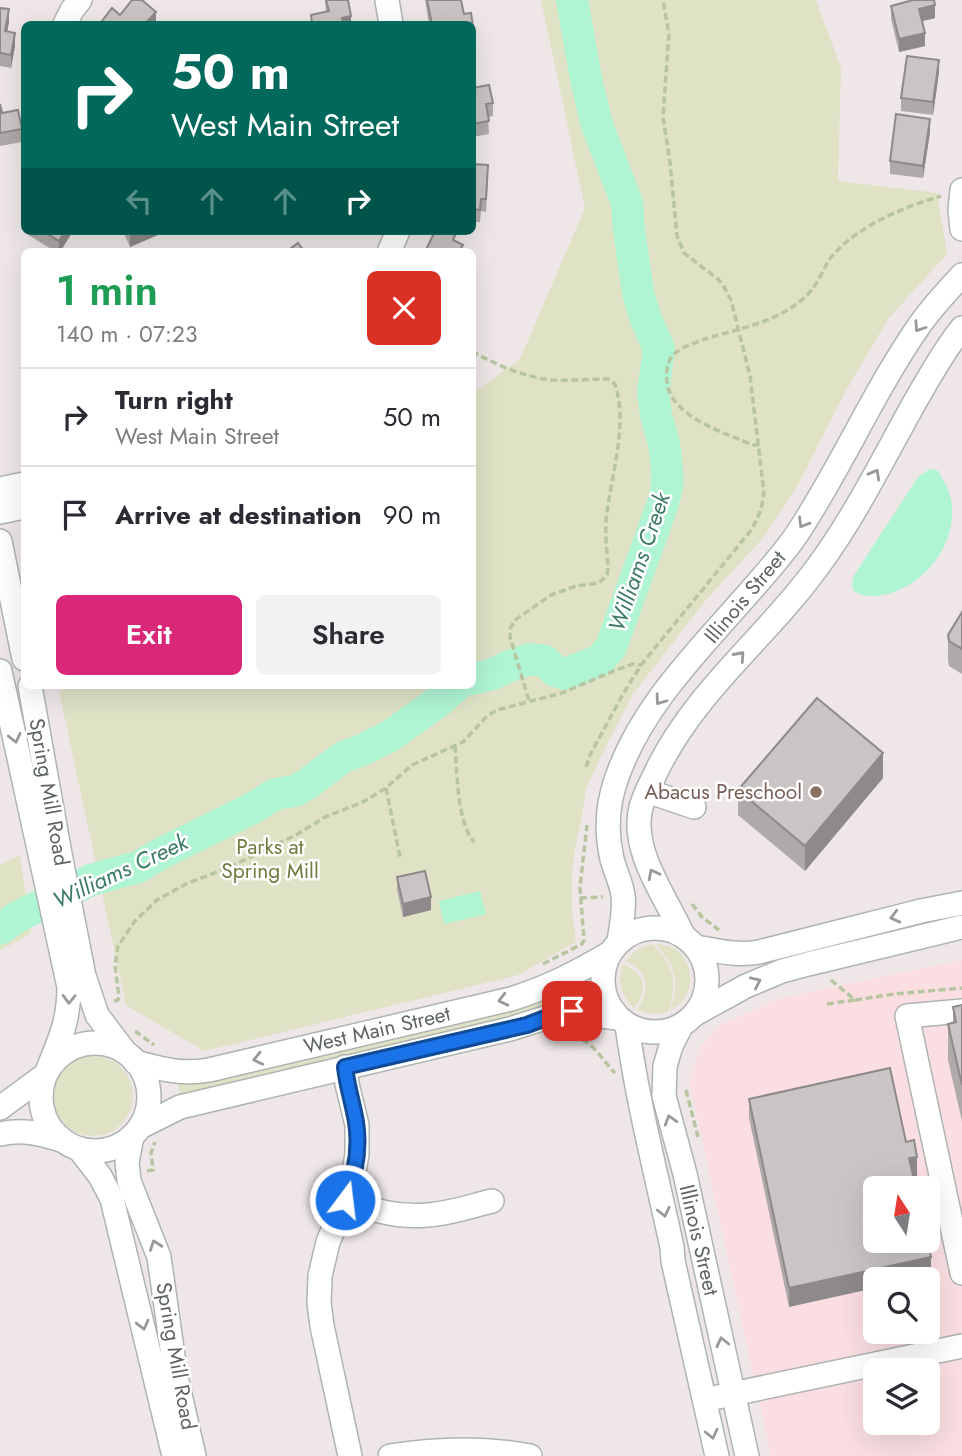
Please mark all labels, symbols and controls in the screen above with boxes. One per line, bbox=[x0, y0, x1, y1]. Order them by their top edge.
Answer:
text: 50 m bbox=[171, 37, 290, 107]
icon: right bbox=[56, 49, 147, 140]
text: West Main Street bbox=[171, 102, 399, 148]
icon: left bbox=[120, 182, 158, 220]
icon: ahead bbox=[193, 182, 231, 220]
icon: ahead bbox=[266, 182, 304, 220]
icon: right bbox=[339, 182, 377, 220]
text: 1 min bbox=[56, 260, 158, 321]
button: close bbox=[367, 271, 441, 345]
text: 140 m · 07:23 bbox=[56, 317, 198, 351]
one-way arrow bbox=[914, 320, 927, 333]
text: Turn right bbox=[115, 381, 233, 419]
icon: right bbox=[56, 398, 94, 436]
text: 50 m bbox=[383, 398, 441, 436]
text: West Main Street bbox=[115, 419, 279, 453]
one-way arrow bbox=[867, 468, 880, 481]
water label: Williams Creek bbox=[599, 487, 679, 636]
icon: arrive bbox=[56, 496, 94, 534]
text: Arrive at destination bbox=[115, 496, 362, 534]
text: 90 m bbox=[383, 496, 441, 534]
one-way arrow bbox=[798, 516, 811, 529]
street label: Illinois Street bbox=[697, 544, 793, 650]
button: Exit bbox=[56, 595, 242, 675]
button: Share bbox=[256, 595, 441, 675]
one-way arrow bbox=[732, 651, 744, 664]
one-way arrow bbox=[655, 692, 668, 704]
street label: Spring Mill Road bbox=[21, 716, 77, 868]
one-way arrow bbox=[6, 732, 21, 744]
place label: Abacus Preschool bbox=[644, 777, 802, 807]
marker: Abacus Preschool bbox=[808, 784, 824, 800]
water label: Williams Creek bbox=[47, 824, 194, 917]
park label: Parks at Spring Mill bbox=[221, 832, 319, 886]
one-way arrow bbox=[648, 869, 661, 882]
one-way arrow bbox=[889, 909, 901, 923]
one-way arrow bbox=[748, 976, 761, 990]
pin bbox=[542, 981, 602, 1041]
one-way arrow bbox=[497, 992, 509, 1006]
icon: arrive bbox=[553, 992, 591, 1030]
one-way arrow bbox=[61, 994, 77, 1005]
street label: West Main Street bbox=[301, 999, 453, 1061]
one-way arrow bbox=[252, 1050, 264, 1065]
one-way arrow bbox=[663, 1115, 678, 1127]
position arrow bbox=[308, 1163, 382, 1237]
north arrow bbox=[863, 1176, 940, 1253]
map controls bbox=[863, 1176, 940, 1435]
street label: Illinois Street bbox=[672, 1182, 726, 1298]
one-way arrow bbox=[656, 1206, 671, 1218]
one-way arrow bbox=[149, 1239, 163, 1251]
button: search bbox=[863, 1267, 940, 1344]
street label: Spring Mill Road bbox=[148, 1280, 204, 1432]
one-way arrow bbox=[135, 1319, 149, 1331]
one-way arrow bbox=[716, 1336, 730, 1348]
button: layers bbox=[863, 1358, 940, 1435]
one-way arrow bbox=[704, 1428, 718, 1440]

